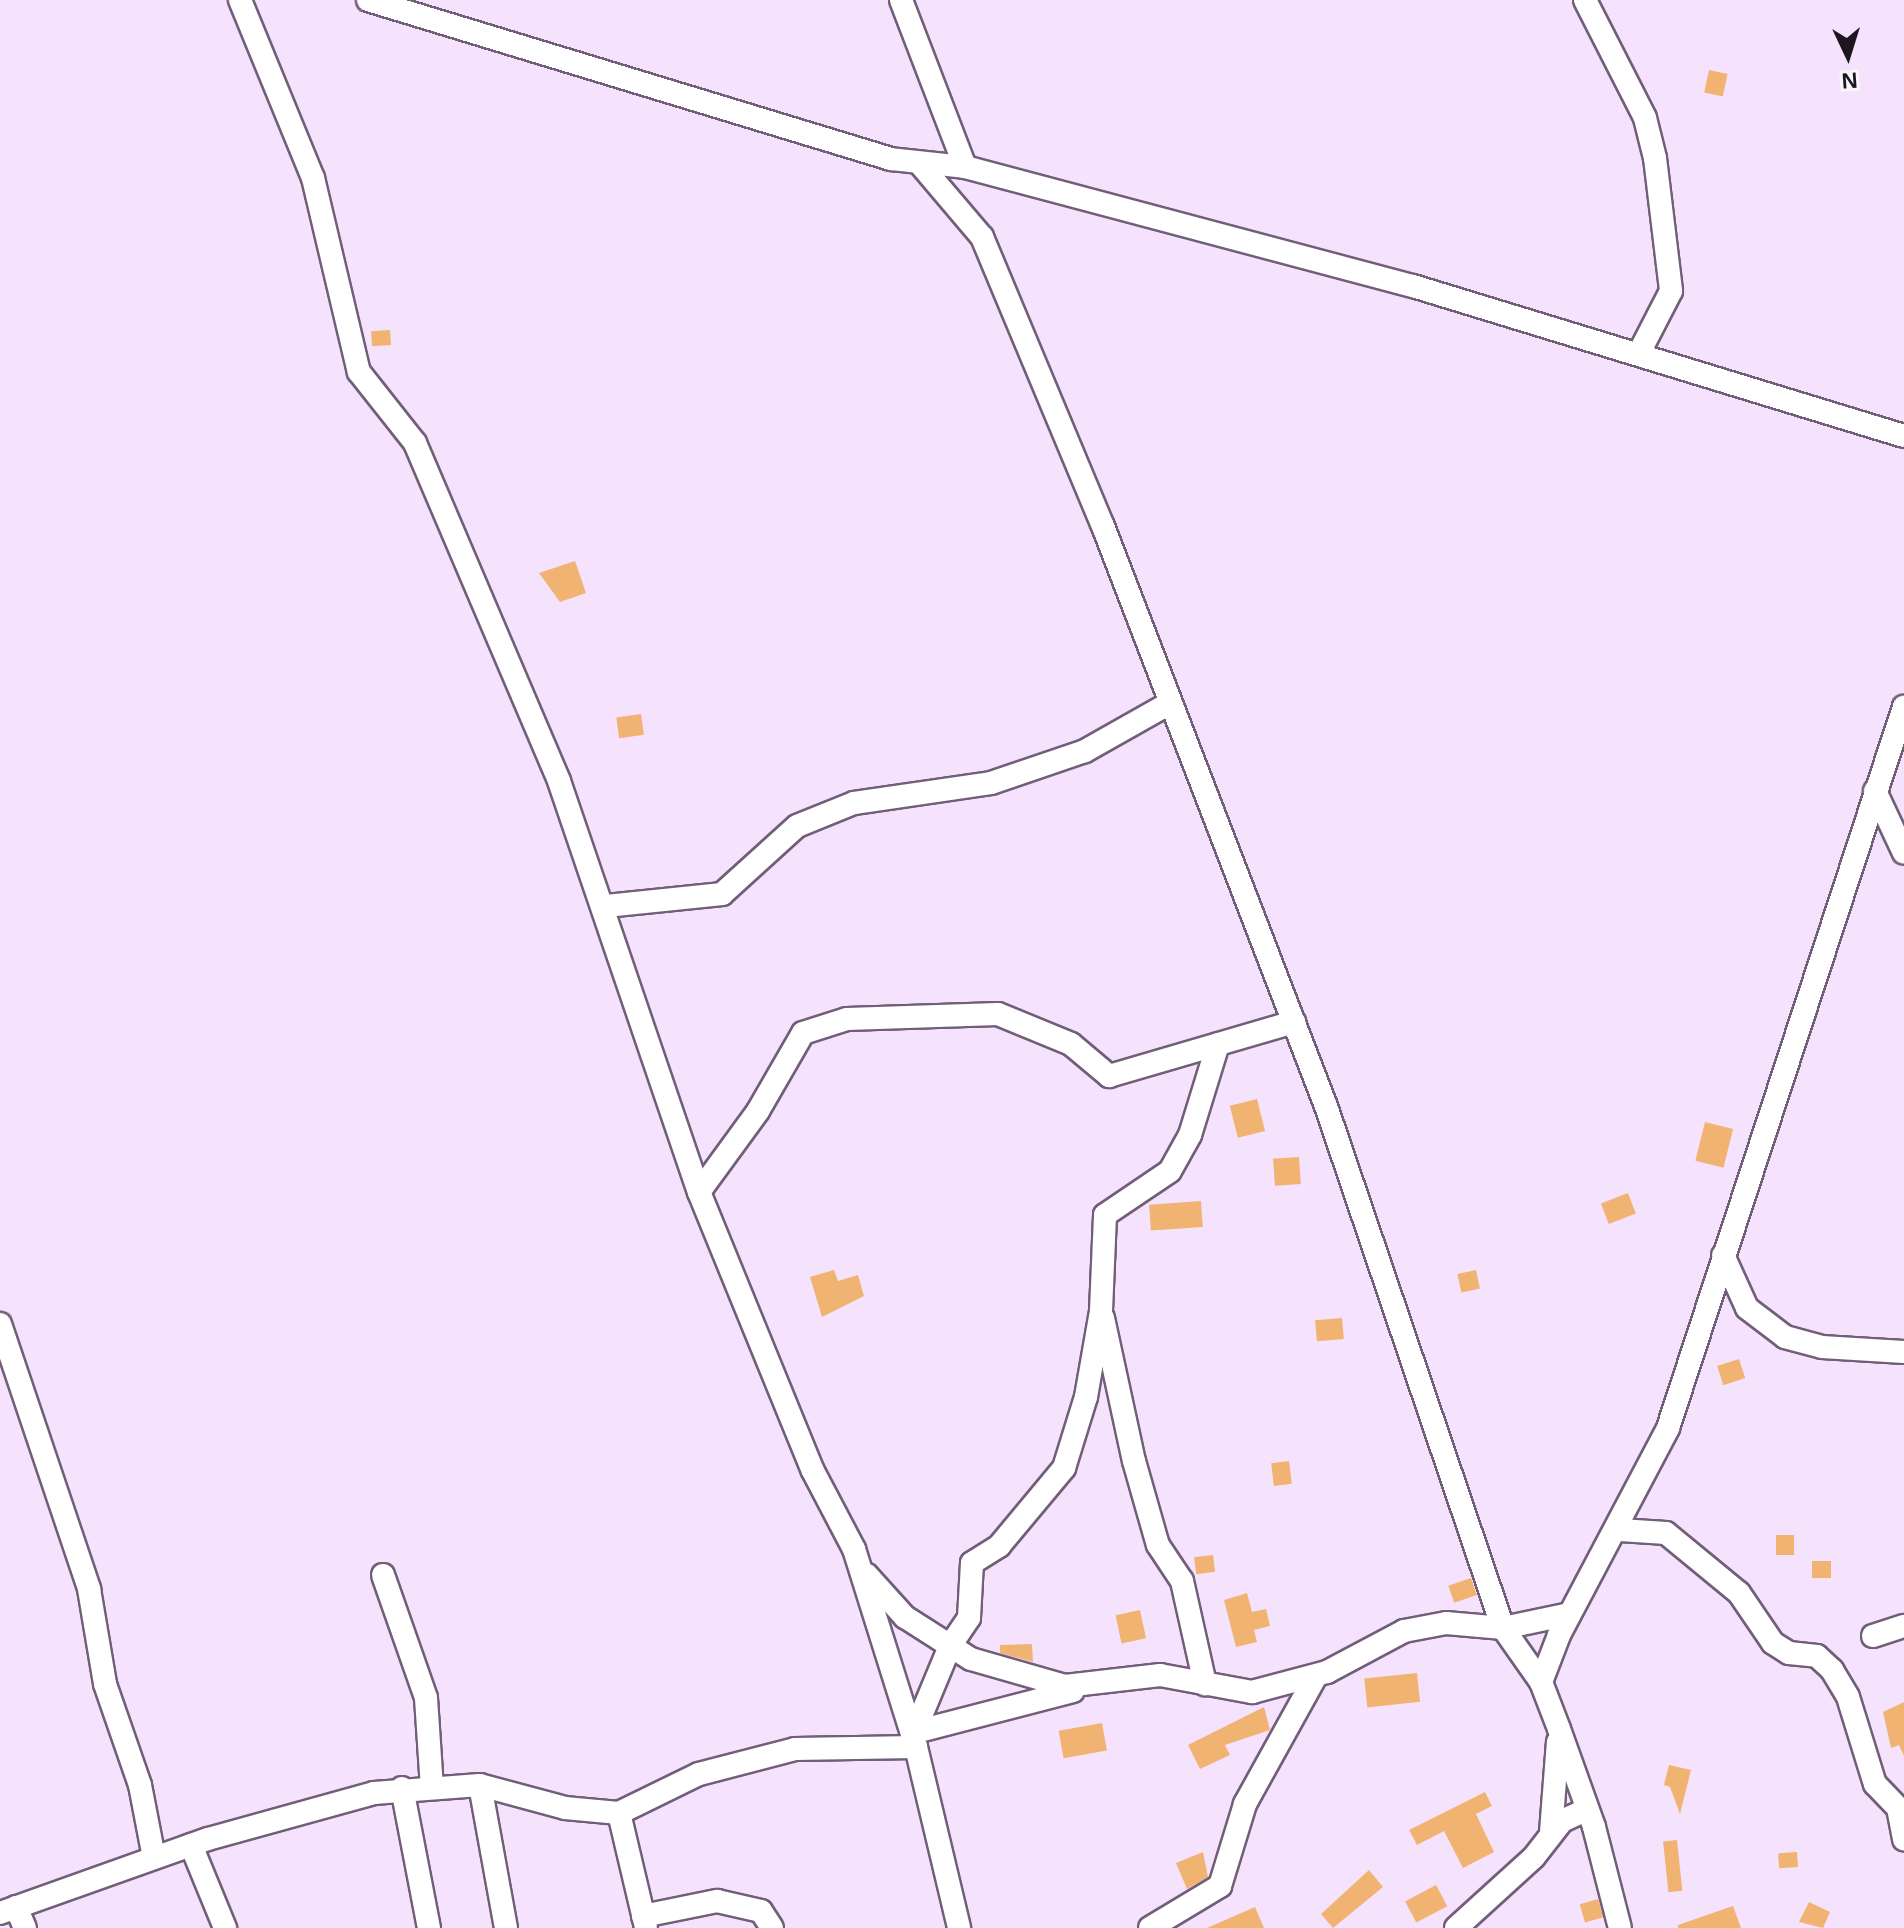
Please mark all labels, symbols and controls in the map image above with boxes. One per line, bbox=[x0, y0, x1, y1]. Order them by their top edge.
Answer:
north arrow bbox=[1808, 16, 1888, 96]
text: N bbox=[1841, 67, 1859, 93]

